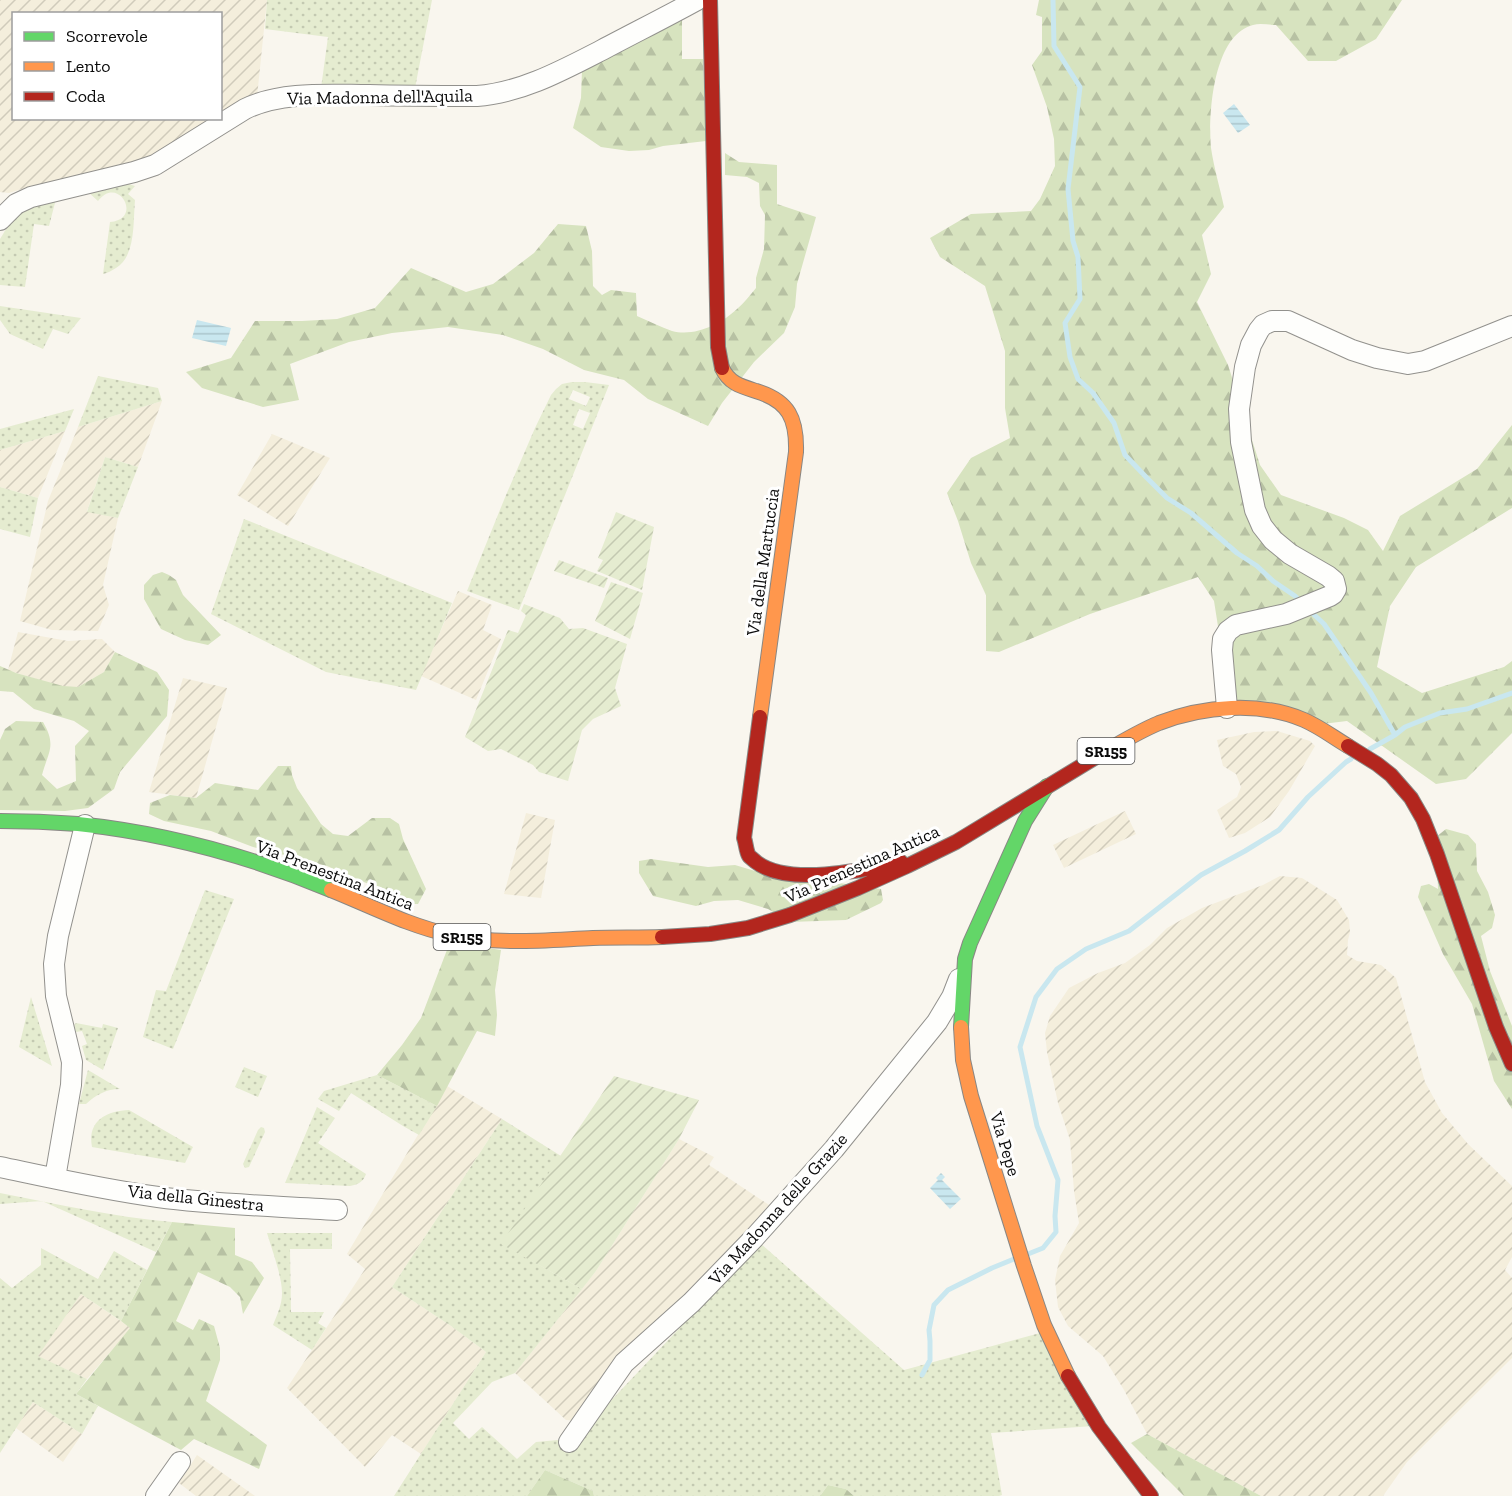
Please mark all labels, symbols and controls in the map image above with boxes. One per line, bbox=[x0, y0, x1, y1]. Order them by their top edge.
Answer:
legend bbox=[12, 12, 222, 120]
text: Scorrevole bbox=[66, 25, 148, 47]
text: Lento bbox=[66, 55, 111, 77]
street label: Via Madonna dell'Aquila bbox=[286, 84, 473, 110]
text: Coda bbox=[66, 85, 106, 107]
street label: Via della Martuccia bbox=[742, 486, 784, 638]
road number: SR155 bbox=[1078, 738, 1134, 764]
street label: Via Prenestina Antica bbox=[780, 820, 943, 908]
street label: Via Prenestina Antica bbox=[252, 834, 417, 915]
road number: SR155 bbox=[434, 924, 490, 950]
street label: Via Pepe bbox=[985, 1108, 1025, 1179]
street label: Via Madonna delle Grazie bbox=[703, 1128, 852, 1290]
street label: Via della Ginestra bbox=[126, 1180, 266, 1216]

